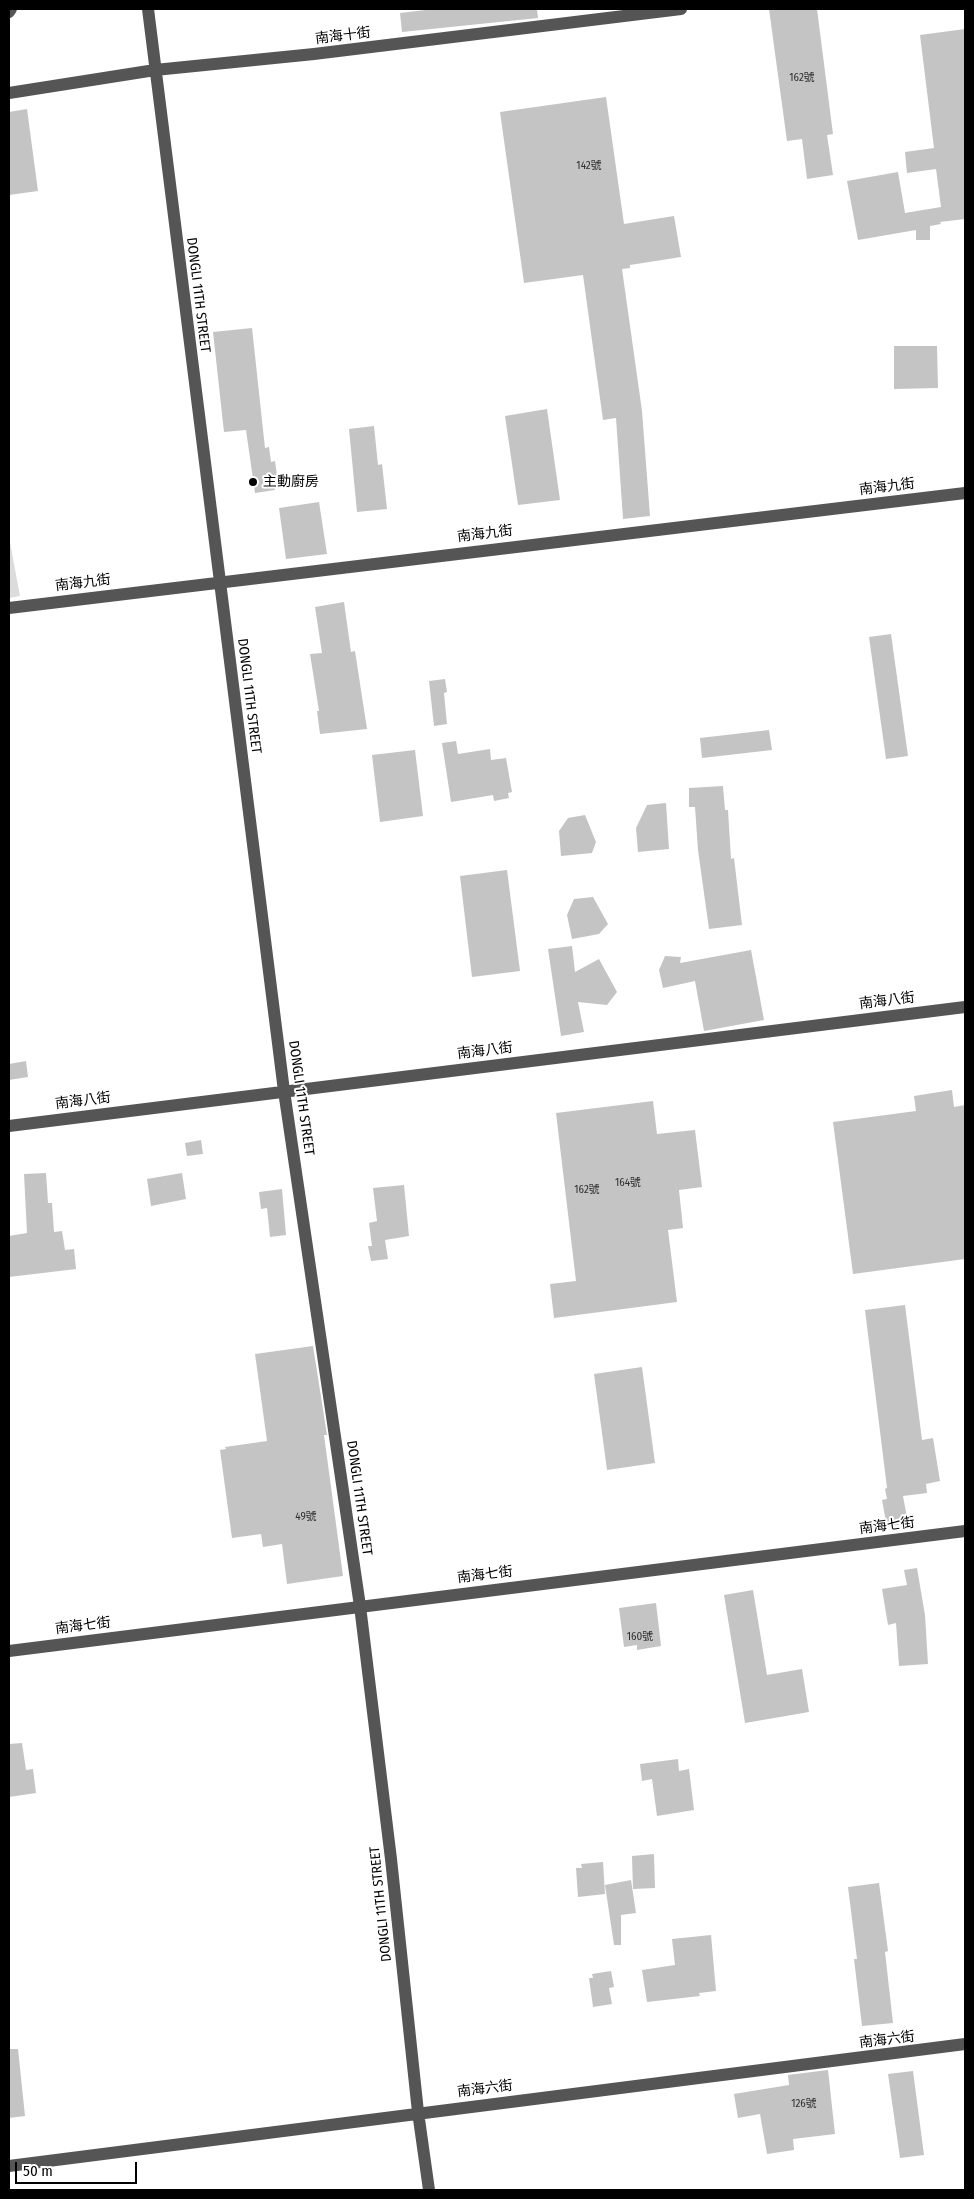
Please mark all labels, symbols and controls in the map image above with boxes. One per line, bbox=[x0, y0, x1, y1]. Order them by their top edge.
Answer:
street label: 南海十街 bbox=[314, 24, 372, 48]
house number: 162號 bbox=[789, 71, 815, 85]
house number: 142號 bbox=[576, 159, 602, 173]
street label: DONGLI 11TH STREET bbox=[183, 236, 213, 354]
place label: 主動廚房 bbox=[263, 474, 319, 490]
street label: 南海九街 bbox=[858, 475, 916, 499]
marker: 主動廚房 bbox=[247, 476, 259, 488]
street label: 南海九街 bbox=[456, 522, 514, 546]
street label: 南海九街 bbox=[54, 571, 112, 595]
street label: DONGLI 11TH STREET bbox=[234, 637, 264, 755]
street label: 南海八街 bbox=[858, 989, 916, 1013]
street label: DONGLI 11TH STREET bbox=[285, 1039, 317, 1157]
street label: 南海八街 bbox=[456, 1039, 514, 1063]
street label: 南海八街 bbox=[54, 1089, 112, 1113]
house number: 164號 bbox=[615, 1176, 641, 1190]
house number: 162號 bbox=[574, 1183, 600, 1197]
street label: DONGLI 11TH STREET bbox=[343, 1439, 375, 1557]
house number: 49號 bbox=[295, 1510, 317, 1524]
street label: 南海七街 bbox=[858, 1514, 916, 1538]
street label: 南海七街 bbox=[456, 1563, 514, 1587]
street label: 南海七街 bbox=[54, 1614, 112, 1638]
house number: 160號 bbox=[627, 1630, 653, 1644]
street label: DONGLI 11TH STREET bbox=[367, 1845, 395, 1963]
street label: 南海六街 bbox=[858, 2028, 916, 2052]
street label: 南海六街 bbox=[456, 2077, 514, 2101]
house number: 126號 bbox=[791, 2097, 817, 2111]
scale bar bbox=[18, 2152, 140, 2184]
text: 50 m bbox=[23, 2162, 53, 2180]

